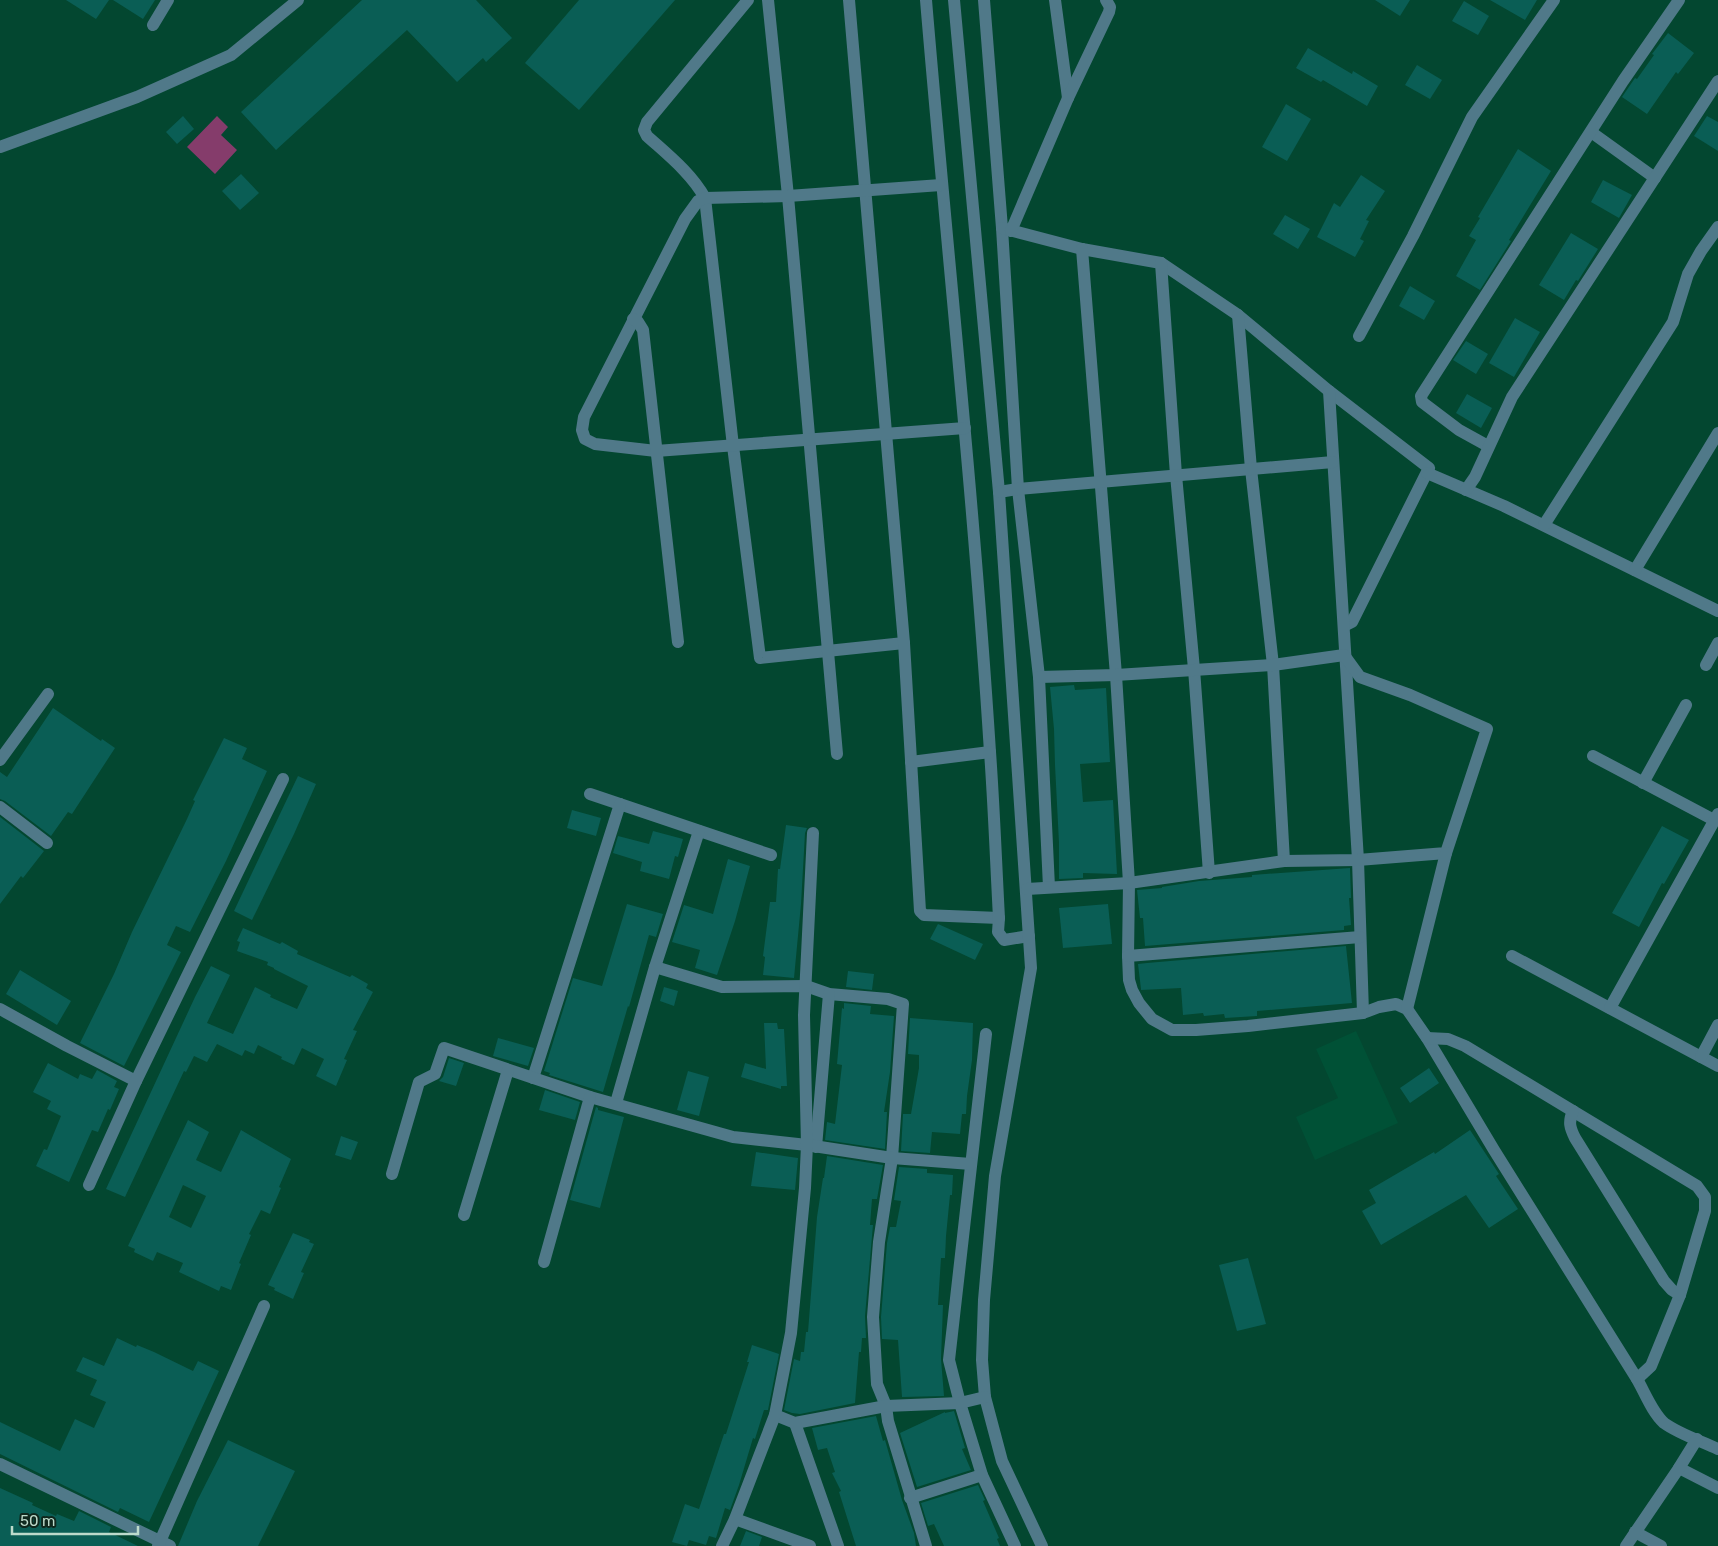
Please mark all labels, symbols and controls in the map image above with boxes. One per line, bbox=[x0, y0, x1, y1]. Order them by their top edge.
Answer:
scale bar bbox=[12, 1504, 139, 1536]
text: 50 m bbox=[20, 1512, 55, 1530]

